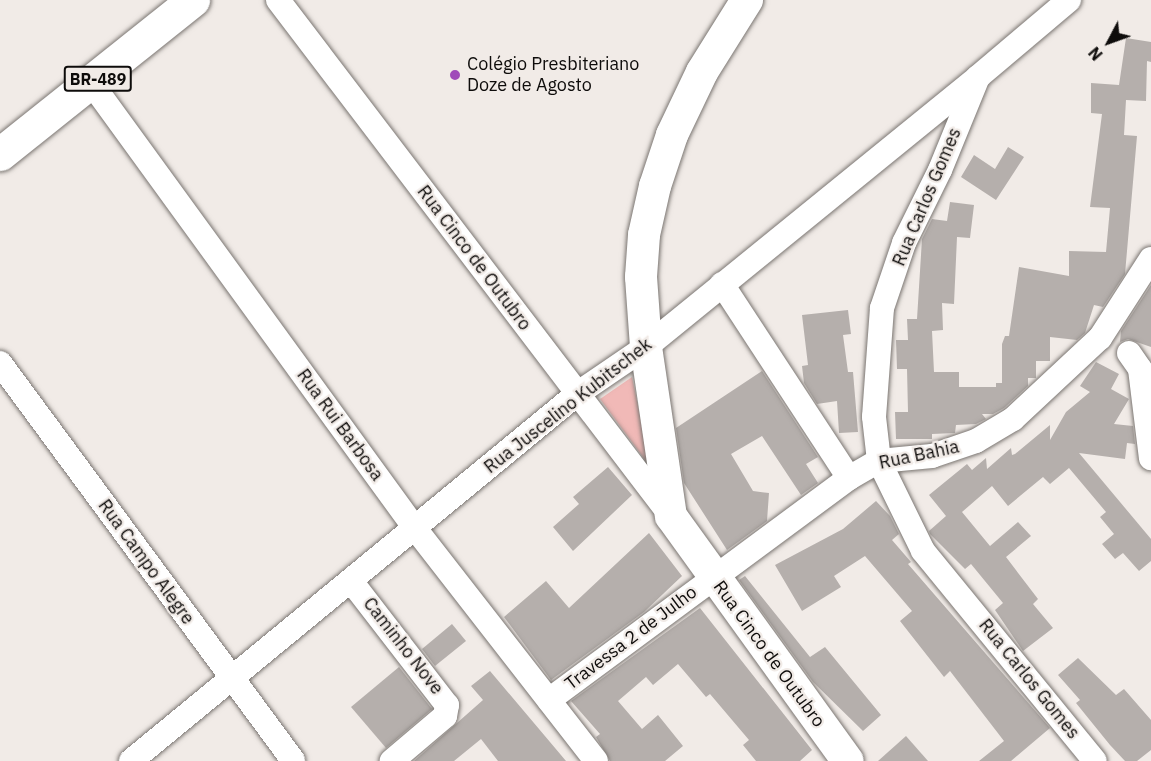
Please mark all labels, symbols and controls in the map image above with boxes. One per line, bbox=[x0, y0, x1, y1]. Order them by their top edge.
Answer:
north arrow bbox=[1079, 12, 1139, 72]
text: N bbox=[1084, 43, 1107, 65]
place label: Colégio Presbiteriano Doze de Agosto bbox=[467, 54, 639, 97]
road number: BR-489 bbox=[63, 66, 132, 92]
marker: Colégio Presbiteriano Doze de Agosto bbox=[448, 68, 462, 82]
street label: Rua Carlos Gomes bbox=[888, 125, 966, 269]
street label: Rua Cinco de Outubro bbox=[412, 181, 536, 335]
street label: Rua Juscelino Kubitschek bbox=[480, 334, 656, 478]
street label: Rua Rui Barbosa bbox=[292, 365, 388, 485]
street label: Rua Bahia bbox=[877, 436, 961, 474]
street label: Rua Campo Alegre bbox=[93, 495, 199, 629]
street label: Rua Cinco de Outubro bbox=[709, 577, 829, 731]
street label: Travessa 2 de Julho bbox=[561, 581, 701, 695]
street label: Caminho Nove bbox=[358, 593, 448, 699]
street label: Rua Carlos Gomes bbox=[974, 615, 1084, 743]

